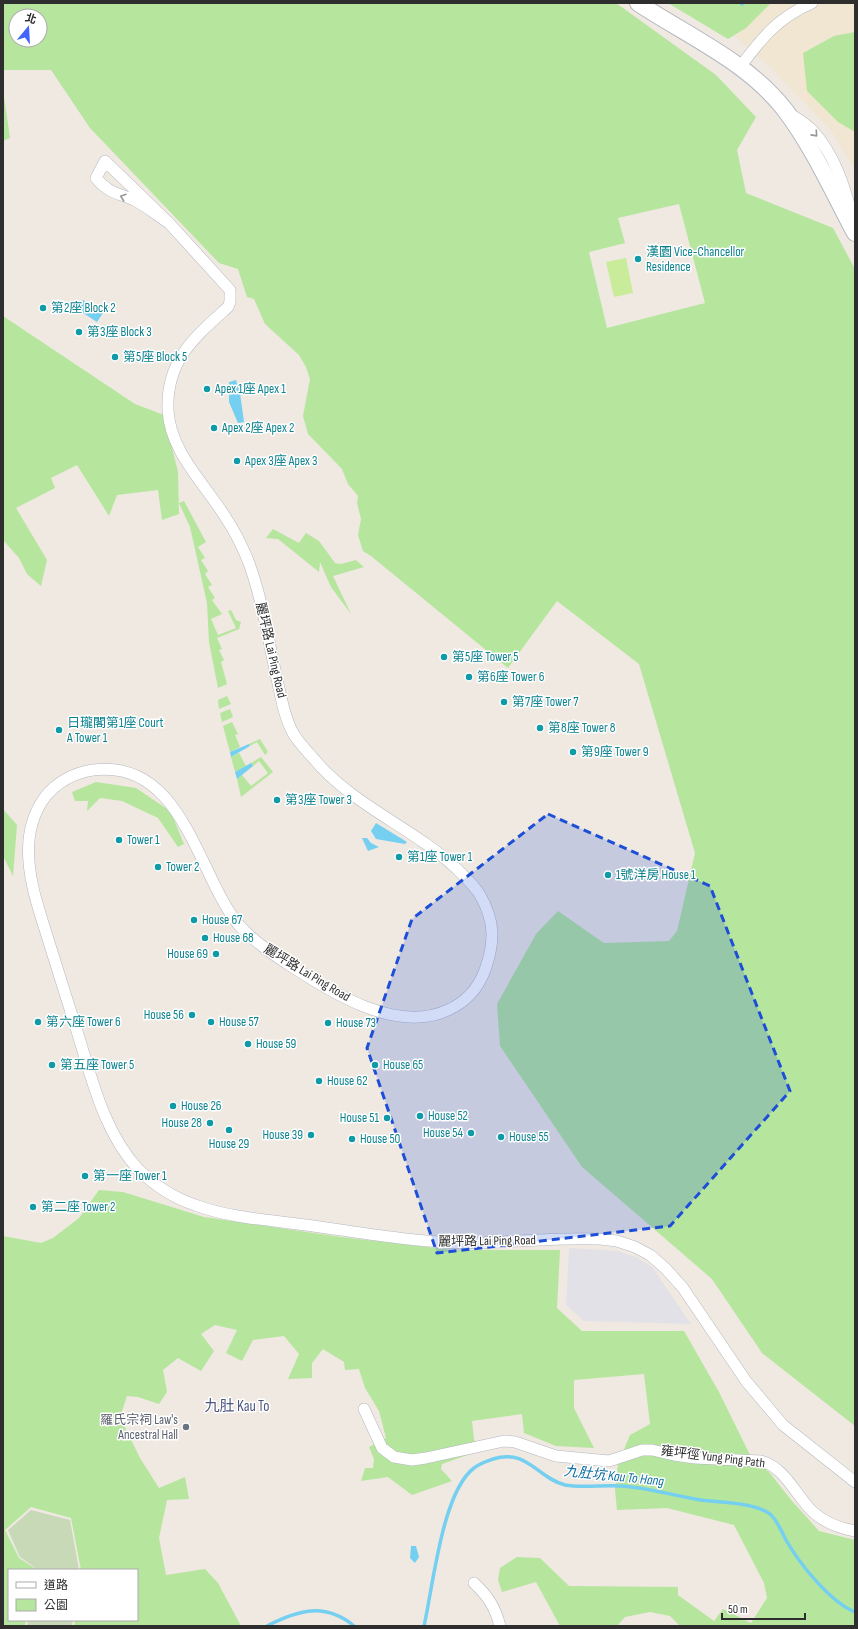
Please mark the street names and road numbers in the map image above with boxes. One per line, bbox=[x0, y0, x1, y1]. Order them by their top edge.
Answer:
street label: 麗坪路 Lai Ping Road bbox=[252, 601, 290, 699]
street label: 麗坪路 Lai Ping Road bbox=[261, 941, 353, 1005]
street label: 麗坪路 Lai Ping Road bbox=[438, 1232, 536, 1250]
street label: 雍坪徑 Yung Ping Path bbox=[660, 1443, 766, 1471]

